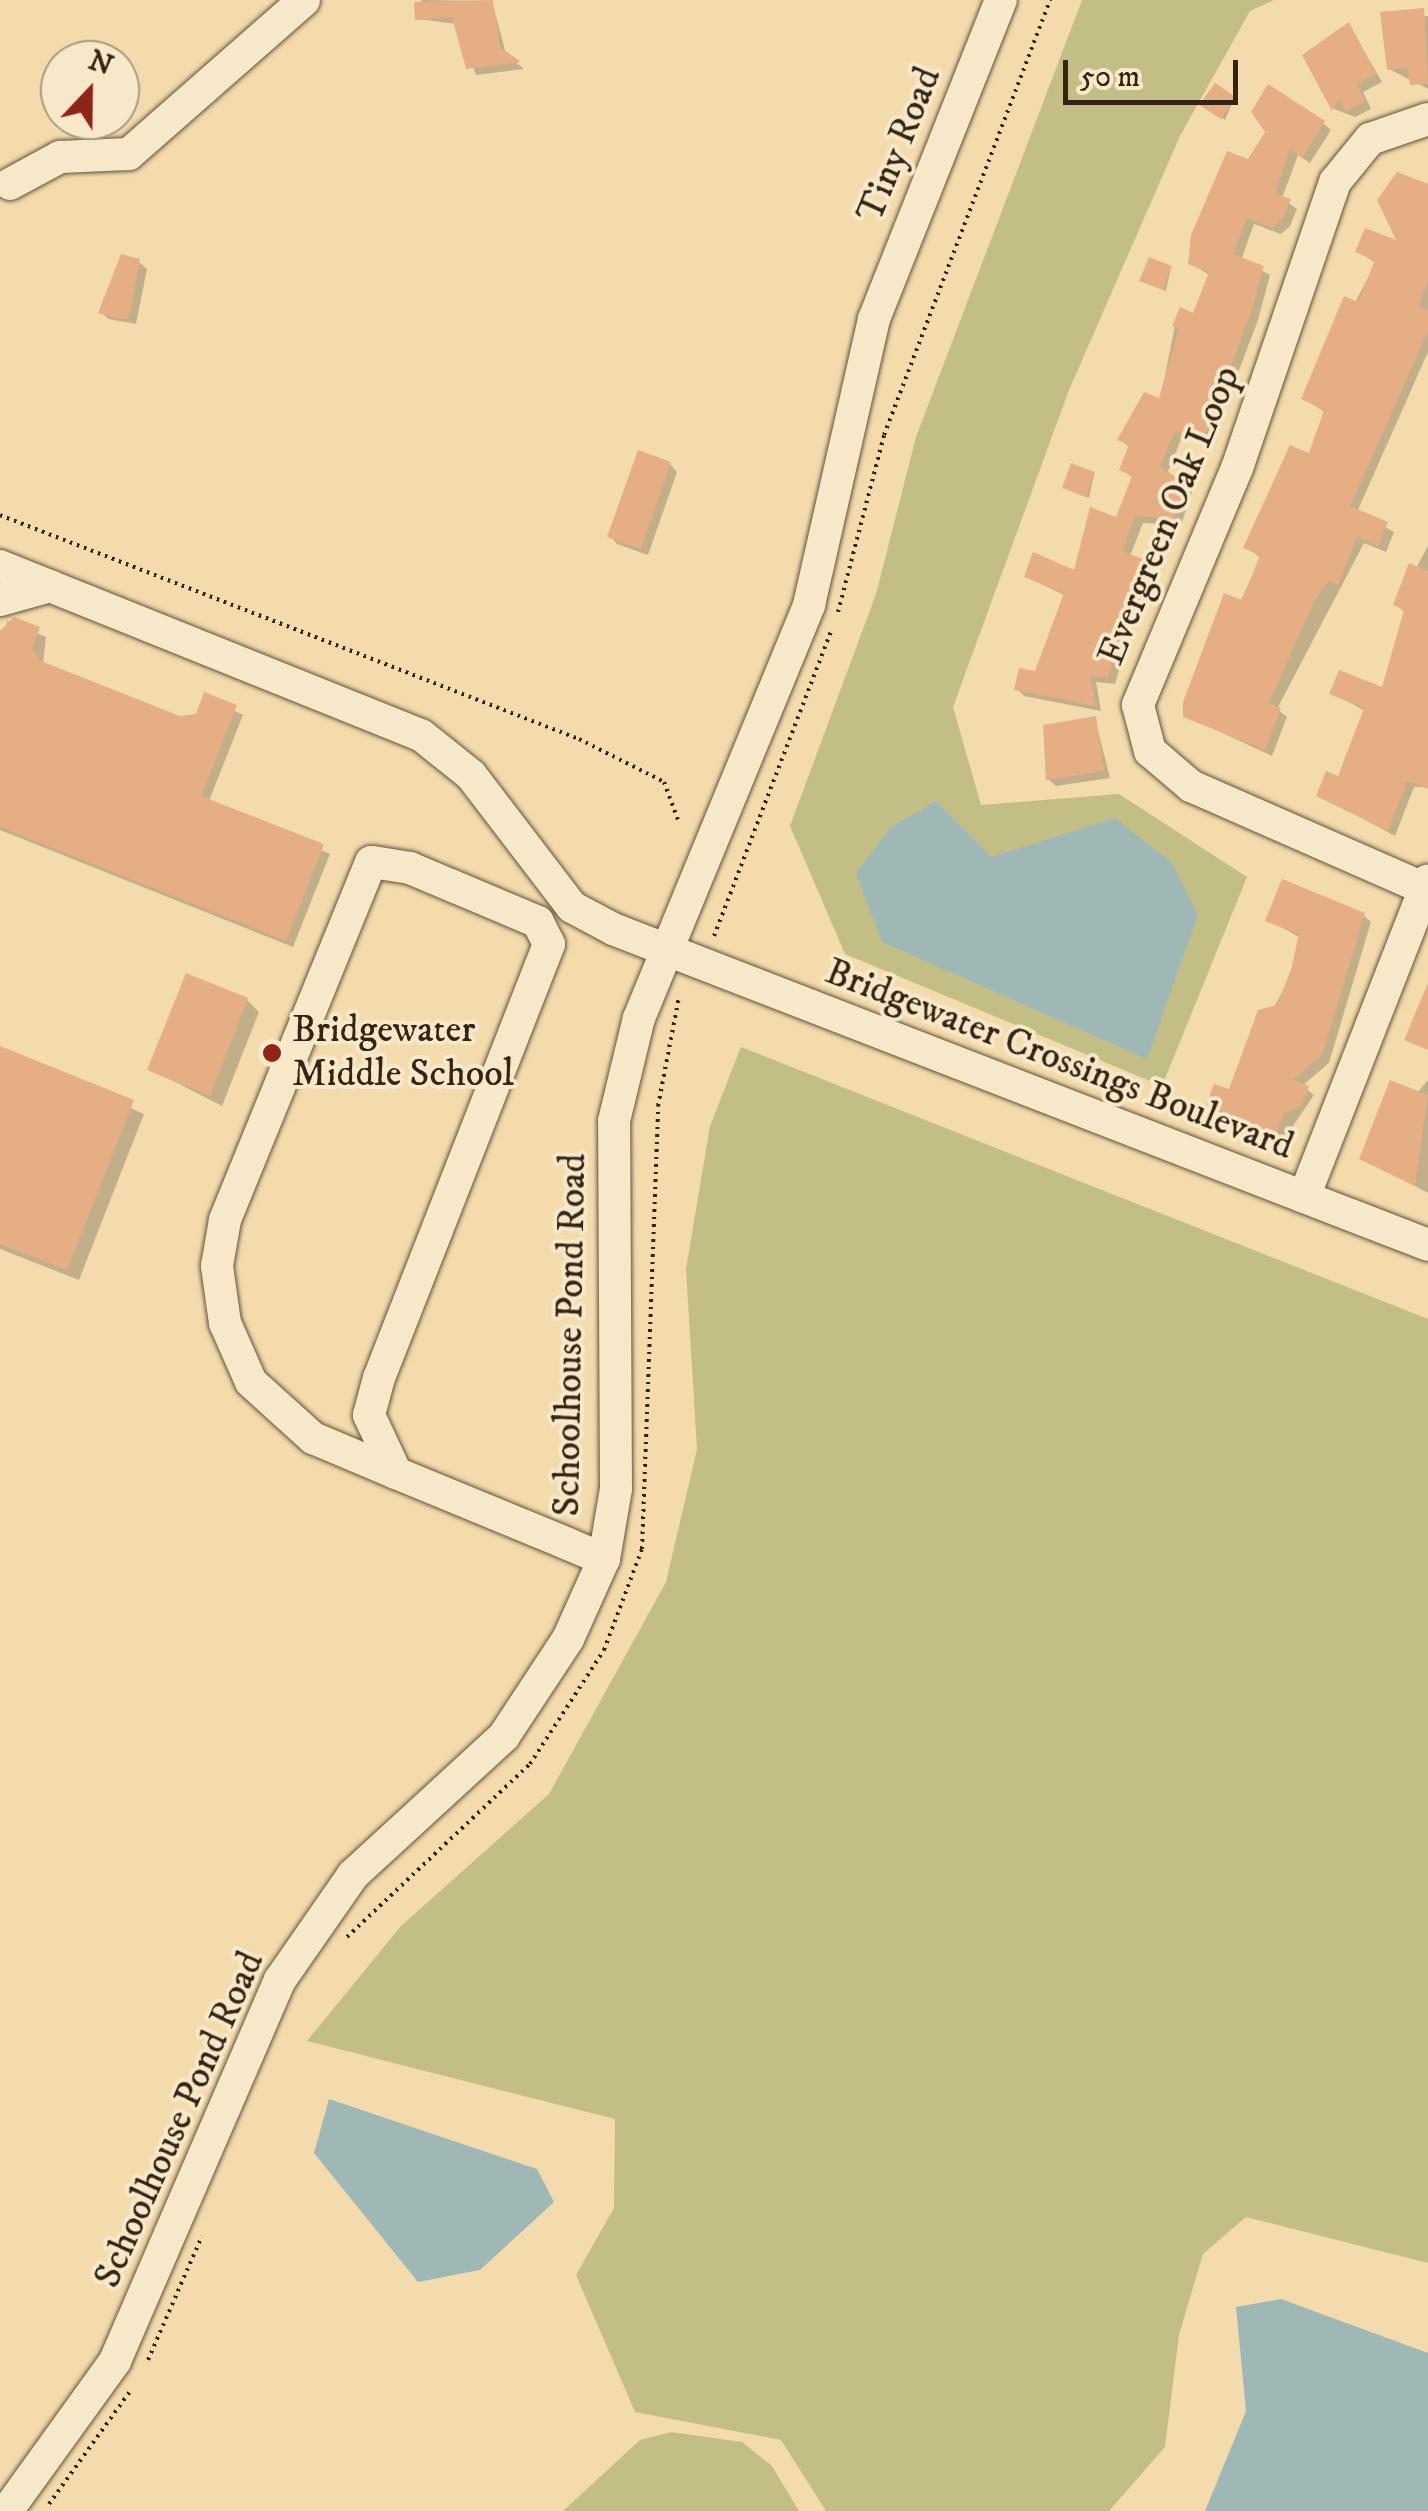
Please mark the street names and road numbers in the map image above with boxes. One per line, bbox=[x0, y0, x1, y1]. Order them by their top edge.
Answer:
street label: Tiny Road bbox=[848, 61, 952, 229]
street label: Evergreen Oak Loop bbox=[1089, 360, 1251, 672]
street label: Bridgewater Crossings Boulevard bbox=[819, 950, 1299, 1170]
street label: Schoolhouse Pond Road bbox=[545, 1153, 597, 1517]
street label: Schoolhouse Pond Road bbox=[85, 1945, 275, 2295]

